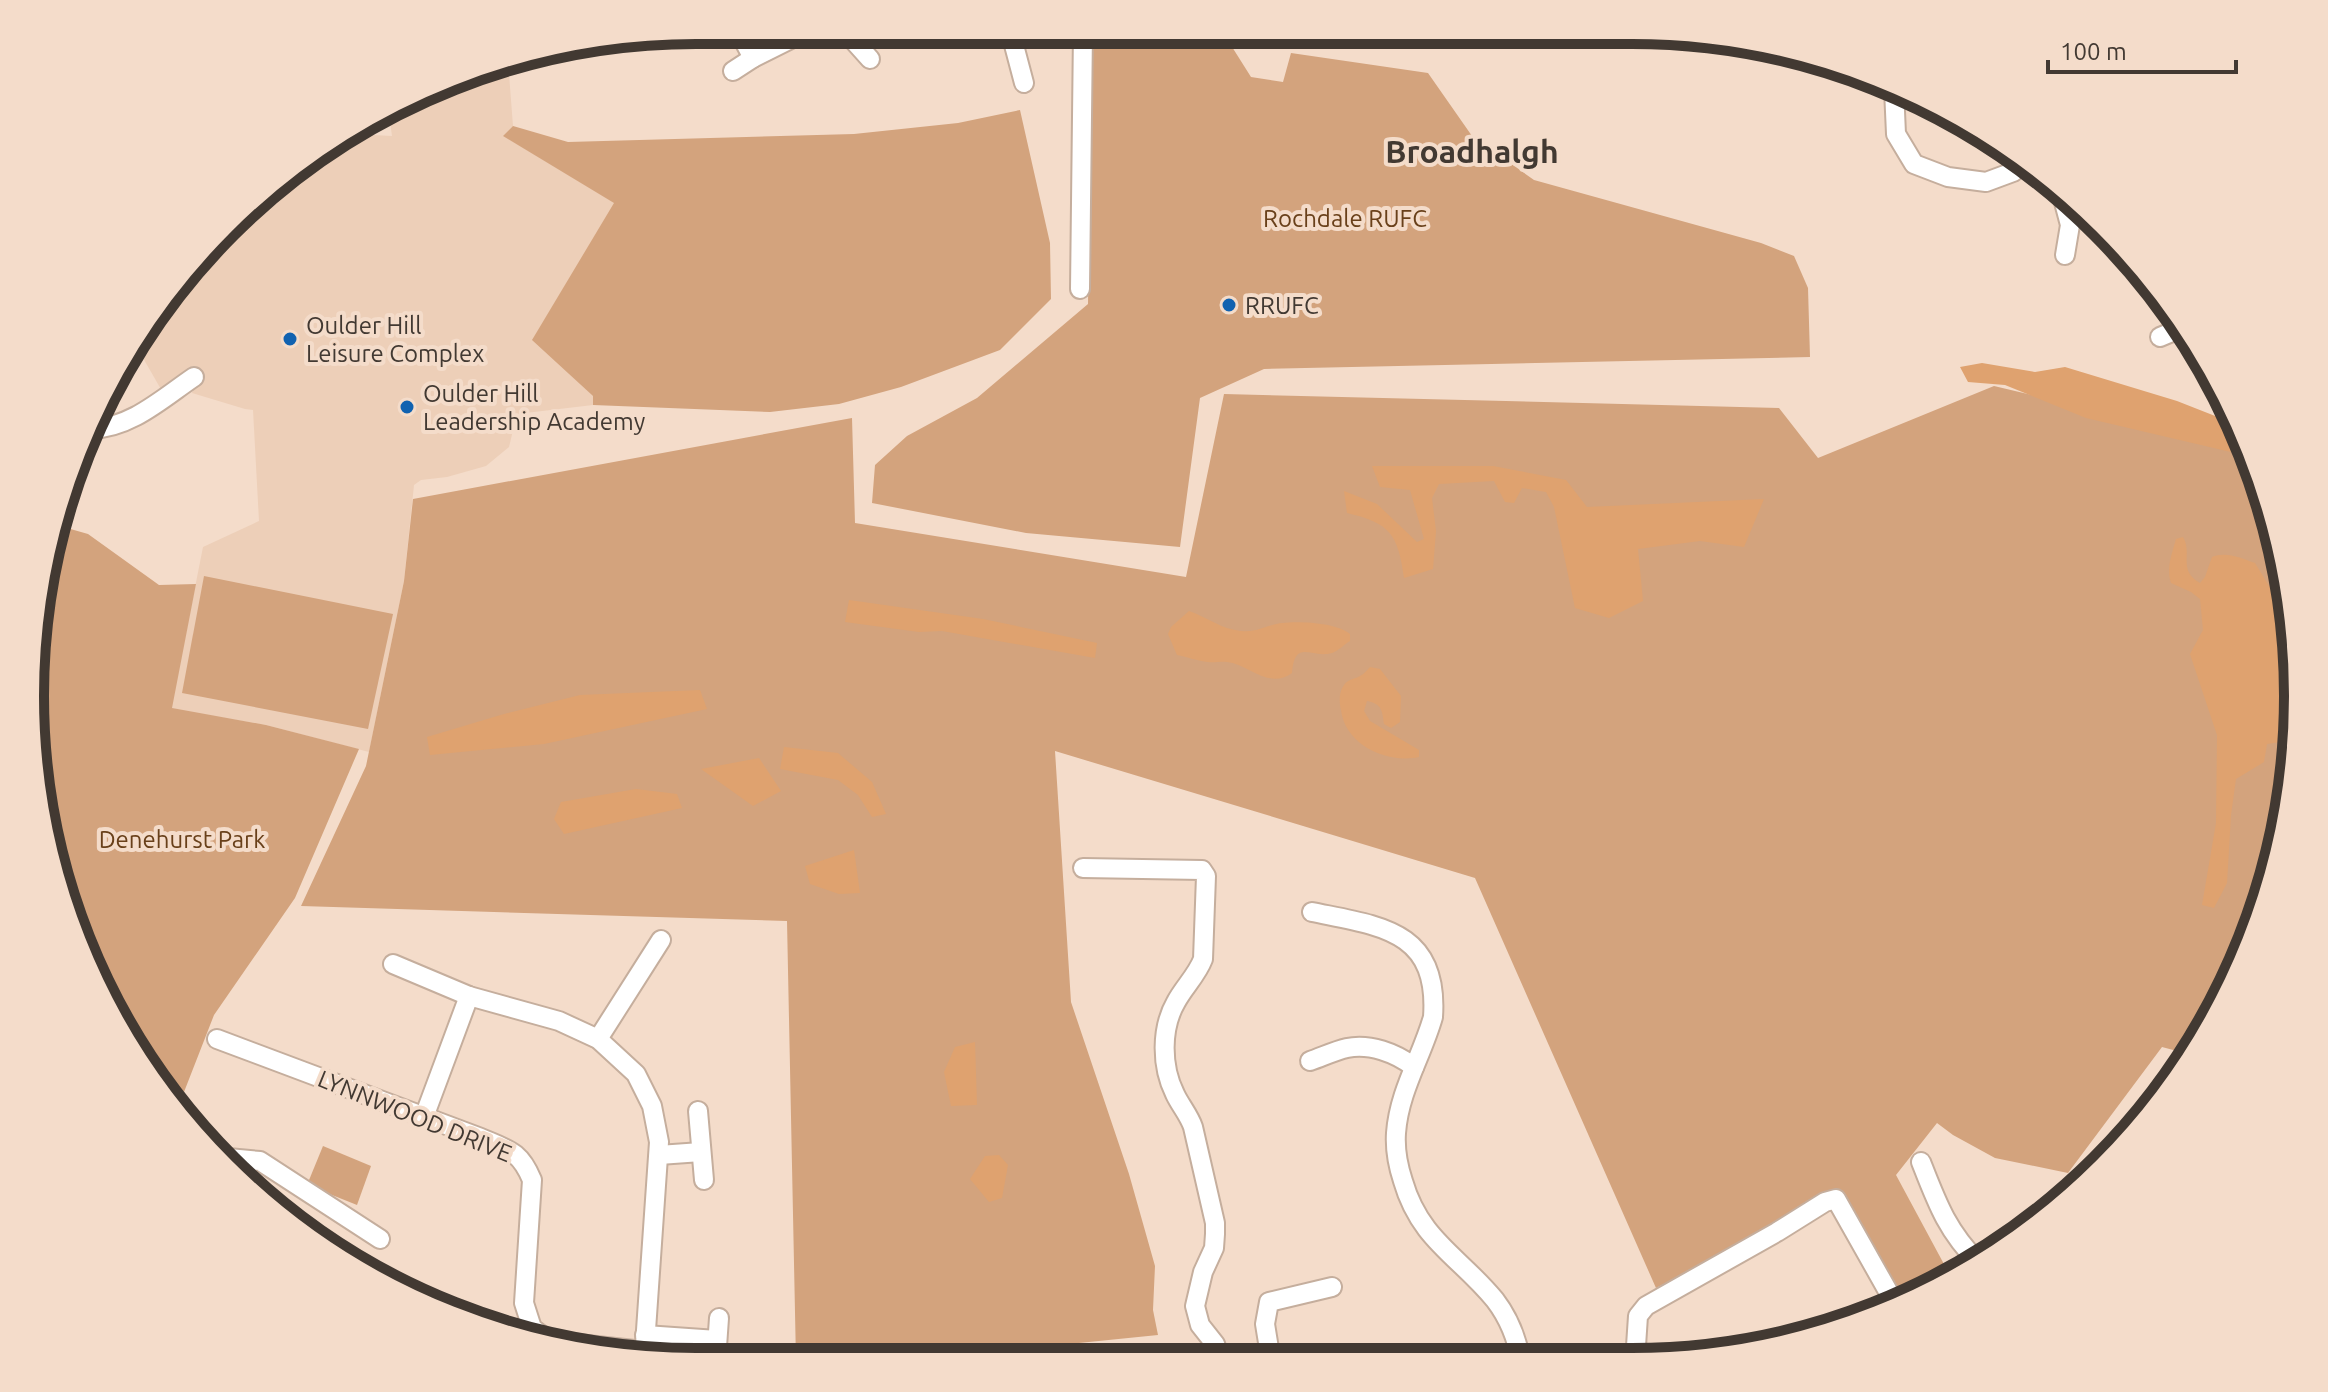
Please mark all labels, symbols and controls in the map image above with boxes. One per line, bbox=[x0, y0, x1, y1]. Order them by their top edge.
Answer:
scale bar bbox=[2048, 24, 2236, 74]
text: 100 m bbox=[2060, 38, 2127, 65]
district label: Broadhalgh bbox=[1385, 133, 1559, 169]
park label: Rochdale RUFC bbox=[1263, 205, 1427, 232]
place label: RRUFC bbox=[1245, 292, 1319, 319]
marker: RRUFC bbox=[1220, 296, 1238, 314]
place label: Oulder Hill Leisure Complex bbox=[306, 312, 484, 367]
marker: Oulder Hill Leisure Complex bbox=[281, 330, 299, 348]
place label: Oulder Hill Leadership Academy bbox=[423, 380, 646, 435]
marker: Oulder Hill Leadership Academy bbox=[398, 398, 416, 416]
park label: Denehurst Park bbox=[99, 826, 265, 853]
street label: LYNNWOOD DRIVE bbox=[314, 1065, 516, 1167]

